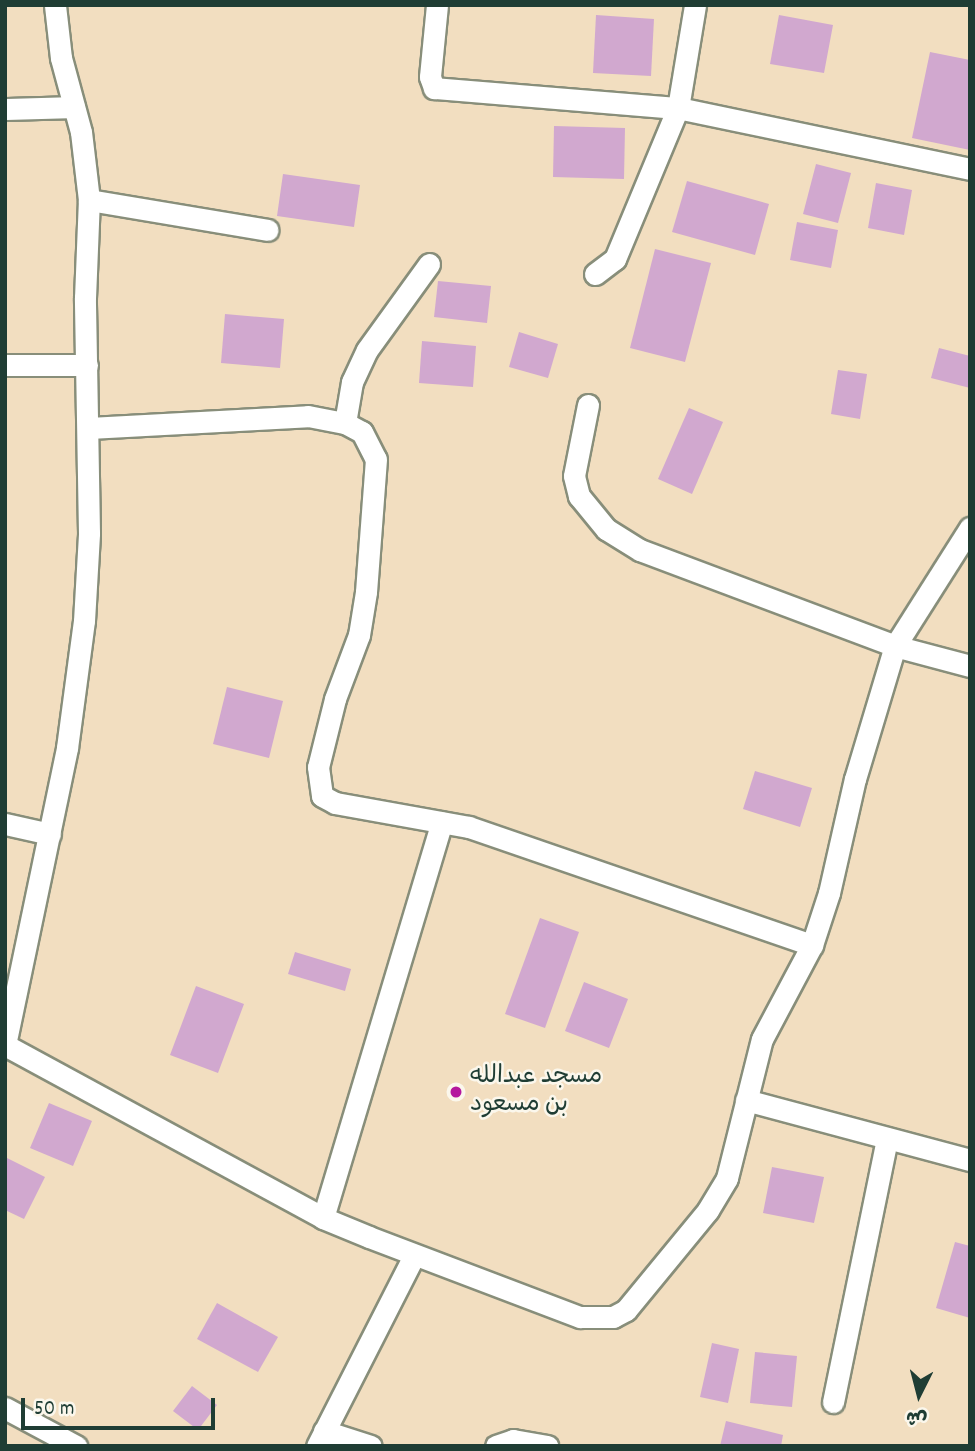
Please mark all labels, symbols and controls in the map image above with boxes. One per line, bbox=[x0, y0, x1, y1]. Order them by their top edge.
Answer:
place label: مسجد عبدالله بن مسعود bbox=[470, 1064, 602, 1120]
marker: مسجد عبدالله بن مسعود bbox=[448, 1084, 464, 1100]
north arrow bbox=[884, 1360, 954, 1430]
scale bar bbox=[24, 1384, 219, 1428]
text: 50 m bbox=[34, 1395, 74, 1425]
text: ش bbox=[905, 1402, 929, 1431]

